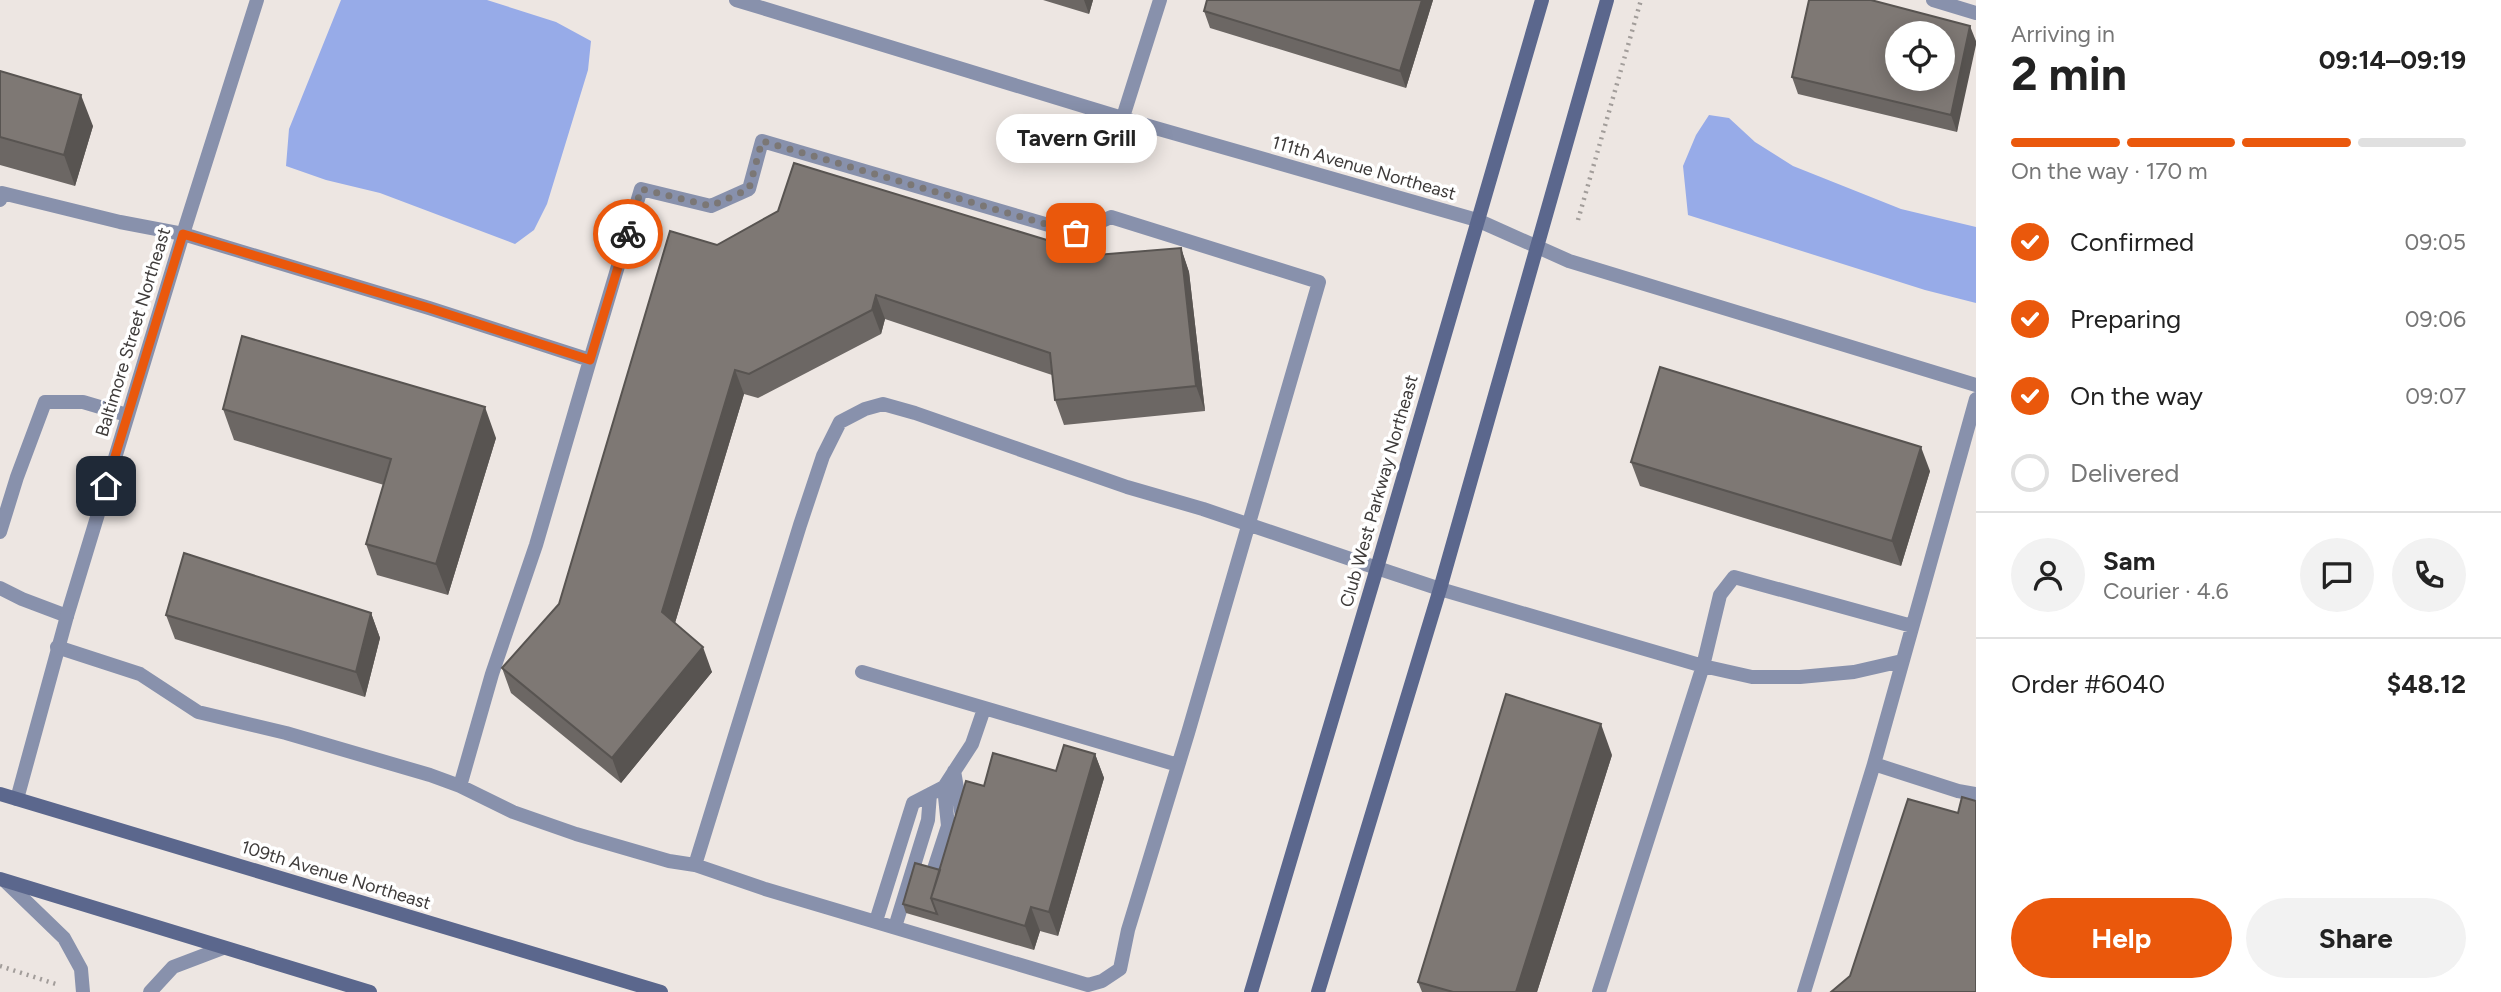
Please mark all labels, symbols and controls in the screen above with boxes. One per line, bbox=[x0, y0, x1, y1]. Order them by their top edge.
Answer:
text: Arriving in bbox=[2011, 20, 2115, 48]
map controls bbox=[1885, 21, 1955, 91]
button: locate bbox=[1885, 21, 1955, 91]
text: 09:14–09:19 bbox=[2319, 44, 2466, 76]
text: 2 min bbox=[2011, 46, 2127, 102]
callout: Tavern Grill bbox=[996, 114, 1156, 163]
text: Tavern Grill bbox=[1017, 124, 1136, 152]
street label: 111th Avenue Northeast bbox=[1269, 131, 1459, 205]
text: On the way · 170 m bbox=[2011, 157, 2208, 185]
courier bbox=[593, 199, 663, 269]
pin bbox=[1046, 203, 1106, 263]
icon: bag bbox=[1057, 214, 1095, 252]
icon: bike bbox=[609, 215, 647, 253]
icon: check bbox=[2011, 223, 2049, 261]
street label: Baltimore Street Northeast bbox=[91, 225, 175, 439]
text: Confirmed bbox=[2070, 226, 2194, 258]
text: 09:05 bbox=[2404, 228, 2466, 256]
icon: check bbox=[2011, 300, 2049, 338]
text: Preparing bbox=[2070, 303, 2181, 335]
text: 09:06 bbox=[2405, 305, 2466, 333]
street label: Club West Parkway Northeast bbox=[1335, 372, 1423, 610]
icon: check bbox=[2011, 377, 2049, 415]
text: On the way bbox=[2070, 380, 2203, 412]
text: 09:07 bbox=[2405, 382, 2466, 410]
pin bbox=[76, 456, 136, 516]
text: Delivered bbox=[2070, 457, 2179, 489]
icon: home bbox=[87, 467, 125, 505]
button: person bbox=[2011, 538, 2085, 612]
button: chat bbox=[2300, 538, 2374, 612]
button: phone bbox=[2392, 538, 2466, 612]
text: Sam bbox=[2103, 545, 2155, 577]
text: Courier · 4.6 bbox=[2103, 577, 2229, 605]
text: Order #6040 bbox=[2011, 668, 2165, 700]
text: $48.12 bbox=[2387, 668, 2466, 700]
street label: 109th Avenue Northeast bbox=[238, 836, 434, 914]
button: Help bbox=[2011, 898, 2232, 978]
button: Share bbox=[2246, 898, 2466, 978]

